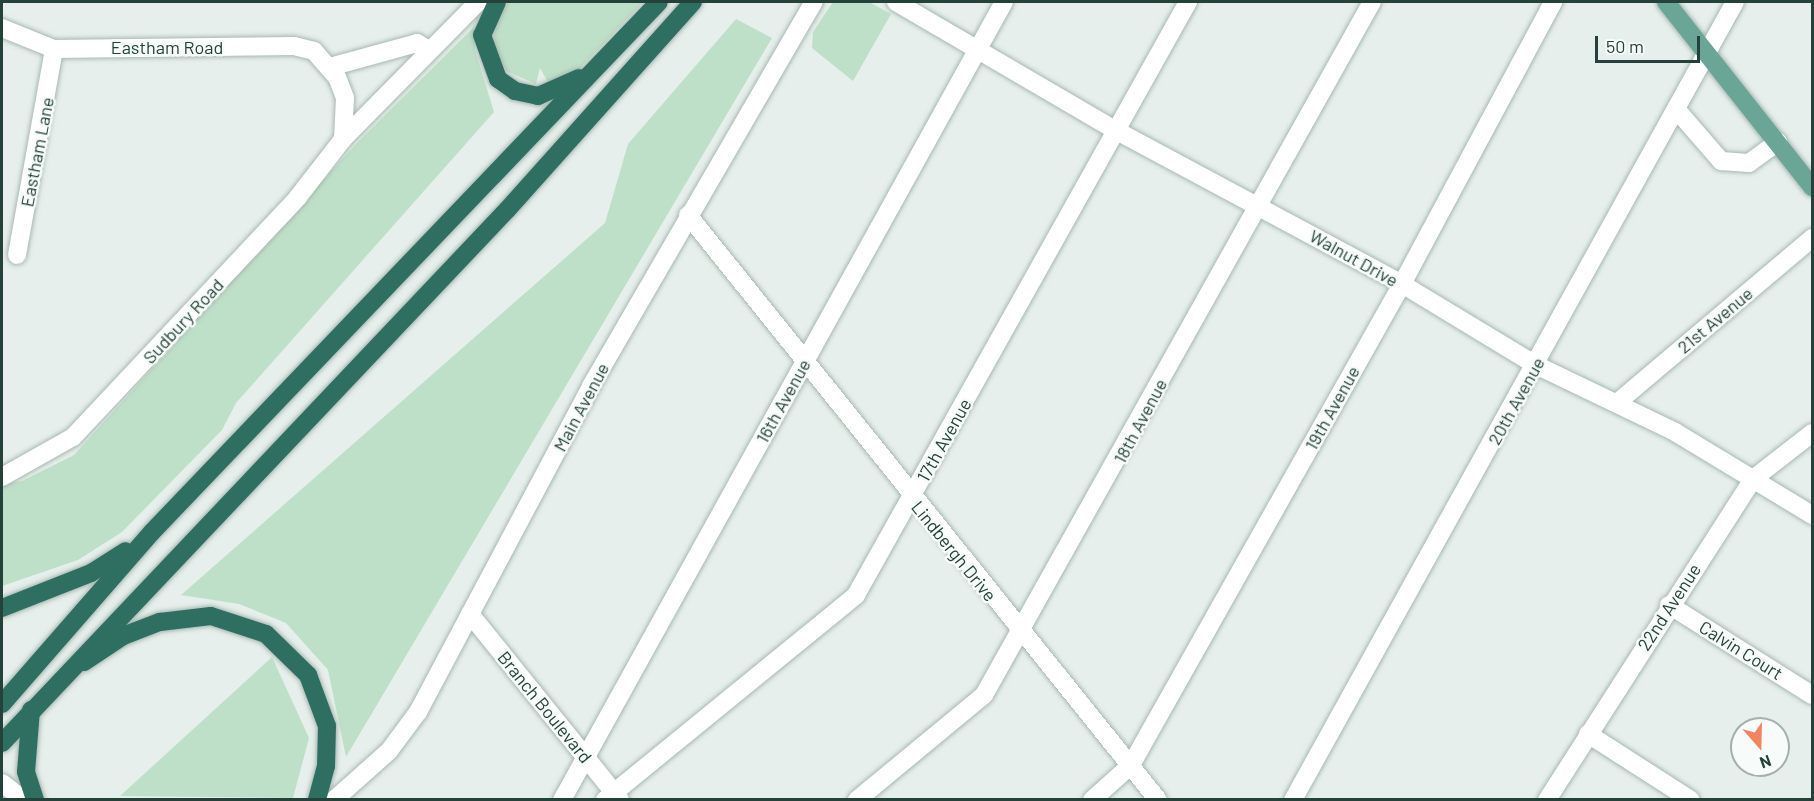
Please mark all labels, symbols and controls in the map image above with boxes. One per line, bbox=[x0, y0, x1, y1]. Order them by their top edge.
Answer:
scale bar bbox=[1598, 24, 1703, 62]
text: 50 m bbox=[1606, 35, 1644, 57]
street label: Eastham Road bbox=[111, 36, 223, 58]
street label: Eastham Lane bbox=[16, 95, 58, 209]
street label: Walnut Drive bbox=[1306, 225, 1402, 291]
street label: Sudbury Road bbox=[138, 274, 228, 368]
street label: 21st Avenue bbox=[1673, 282, 1757, 358]
street label: 20th Avenue bbox=[1483, 353, 1549, 449]
street label: 16th Avenue bbox=[751, 355, 815, 447]
street label: Main Avenue bbox=[549, 359, 613, 455]
street label: 19th Avenue bbox=[1300, 362, 1364, 454]
street label: 18th Avenue bbox=[1109, 375, 1171, 467]
street label: 17th Avenue bbox=[912, 395, 976, 485]
street label: Lindbergh Drive bbox=[907, 496, 1001, 606]
street label: 22nd Avenue bbox=[1633, 559, 1705, 655]
street label: Calvin Court bbox=[1695, 616, 1787, 684]
street label: Branch Boulevard bbox=[493, 647, 597, 767]
north arrow bbox=[1730, 717, 1790, 777]
text: N bbox=[1757, 752, 1774, 773]

